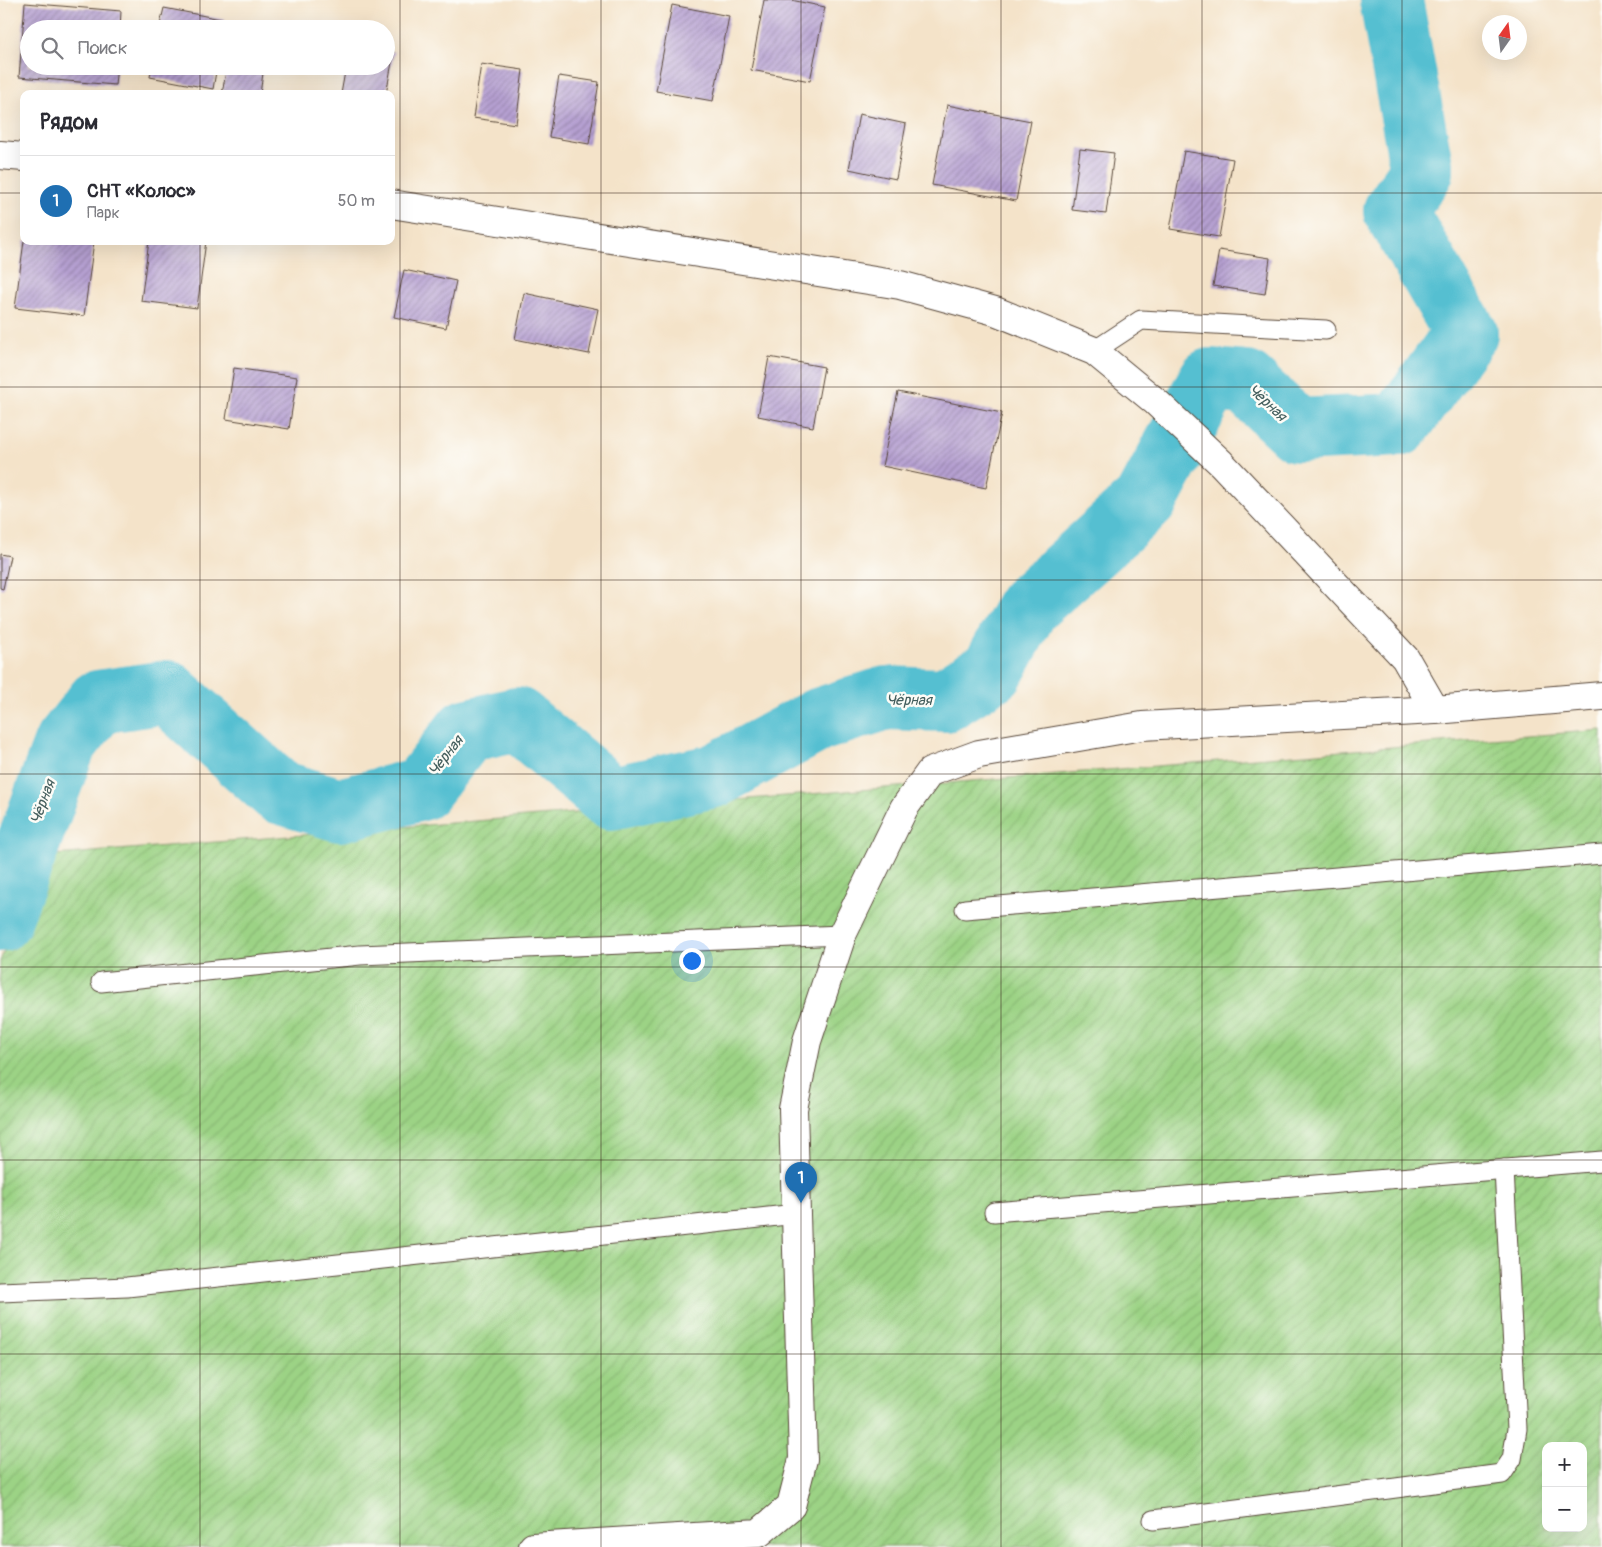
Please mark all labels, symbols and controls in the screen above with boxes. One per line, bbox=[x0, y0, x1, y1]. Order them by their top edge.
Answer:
north arrow bbox=[1482, 15, 1527, 60]
search box bbox=[20, 20, 395, 75]
icon: search bbox=[38, 34, 66, 62]
text: Поиск bbox=[78, 36, 128, 60]
text: Рядом bbox=[40, 109, 98, 136]
text: СНТ «Колос» bbox=[87, 179, 195, 203]
text: 1 bbox=[53, 191, 59, 211]
text: 50 m bbox=[338, 191, 375, 211]
text: Парк bbox=[87, 203, 120, 223]
water label: Чёрная bbox=[1244, 380, 1292, 427]
water label: Чёрная bbox=[886, 691, 934, 710]
water label: Чёрная bbox=[424, 731, 469, 780]
water label: Чёрная bbox=[26, 775, 60, 827]
your location bbox=[679, 948, 705, 974]
pin: 1 bbox=[785, 1162, 817, 1203]
map controls bbox=[1542, 1442, 1587, 1532]
button: + bbox=[1542, 1442, 1587, 1487]
button: − bbox=[1542, 1487, 1587, 1532]

